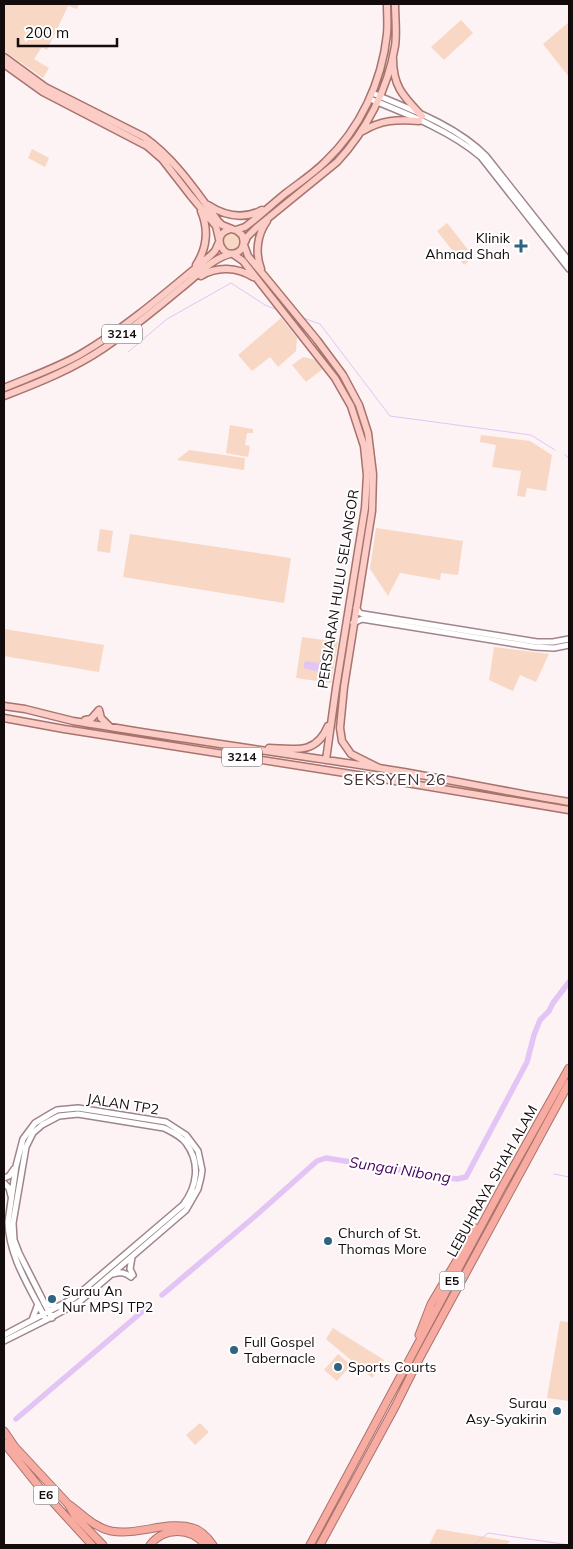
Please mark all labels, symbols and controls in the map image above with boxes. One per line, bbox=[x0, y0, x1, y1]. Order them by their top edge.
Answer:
scale bar bbox=[18, 15, 116, 47]
text: 200 m bbox=[25, 23, 69, 42]
place label: Klinik Ahmad Shah bbox=[425, 229, 511, 263]
marker: Klinik Ahmad Shah bbox=[514, 239, 528, 253]
road number: 3214 bbox=[102, 324, 142, 344]
street label: PERSIARAN HULU SELANGOR bbox=[313, 488, 363, 690]
road number: 3214 bbox=[222, 748, 262, 766]
district label: SEKSYEN 26 bbox=[343, 769, 447, 789]
street label: JALAN TP2 bbox=[86, 1089, 160, 1119]
street label: LEBUHRAYA SHAH ALAM bbox=[443, 1102, 541, 1260]
water label: Sungai Nibong bbox=[348, 1152, 452, 1187]
place label: Church of St. Thomas More bbox=[338, 1224, 427, 1258]
marker: Church of St. Thomas More bbox=[322, 1235, 334, 1247]
road number: E5 bbox=[440, 1272, 464, 1290]
place label: Surau An Nur MPSJ TP2 bbox=[62, 1282, 153, 1316]
marker: Surau An Nur MPSJ TP2 bbox=[46, 1293, 58, 1305]
place label: Full Gospel Tabernacle bbox=[244, 1333, 315, 1367]
marker: Full Gospel Tabernacle bbox=[228, 1344, 240, 1356]
place label: Sports Courts bbox=[348, 1358, 437, 1376]
marker: Sports Courts bbox=[332, 1361, 344, 1373]
place label: Surau Asy-Syakirin bbox=[466, 1394, 547, 1428]
marker: Surau Asy-Syakirin bbox=[551, 1405, 563, 1417]
road number: E6 bbox=[34, 1486, 58, 1504]

